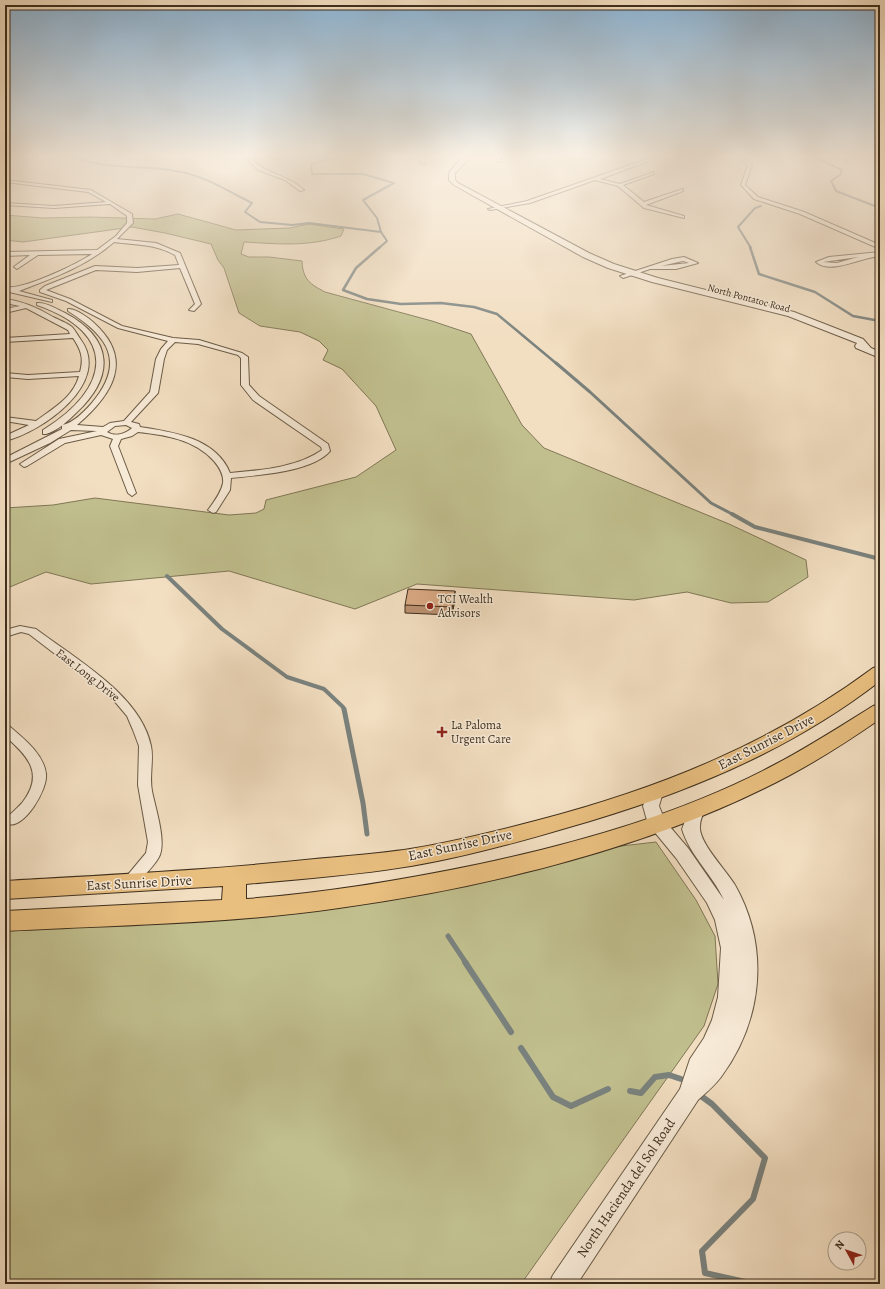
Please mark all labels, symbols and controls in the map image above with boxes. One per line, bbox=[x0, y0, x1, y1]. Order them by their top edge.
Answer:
street label: North Pontatoc Road bbox=[706, 281, 792, 315]
place label: TCI Wealth Advisors bbox=[437, 591, 494, 621]
marker: TCI Wealth Advisors bbox=[425, 601, 435, 611]
street label: East Long Drive bbox=[53, 645, 123, 705]
street label: East Sunrise Drive bbox=[715, 710, 817, 774]
place label: La Paloma Urgent Care bbox=[451, 717, 511, 747]
marker: La Paloma Urgent Care bbox=[436, 726, 448, 738]
street label: East Sunrise Drive bbox=[406, 825, 514, 865]
street label: East Sunrise Drive bbox=[86, 871, 192, 895]
street label: North Hacienda del Sol Road bbox=[572, 1114, 680, 1261]
north arrow bbox=[827, 1231, 867, 1271]
text: N bbox=[831, 1237, 848, 1253]

